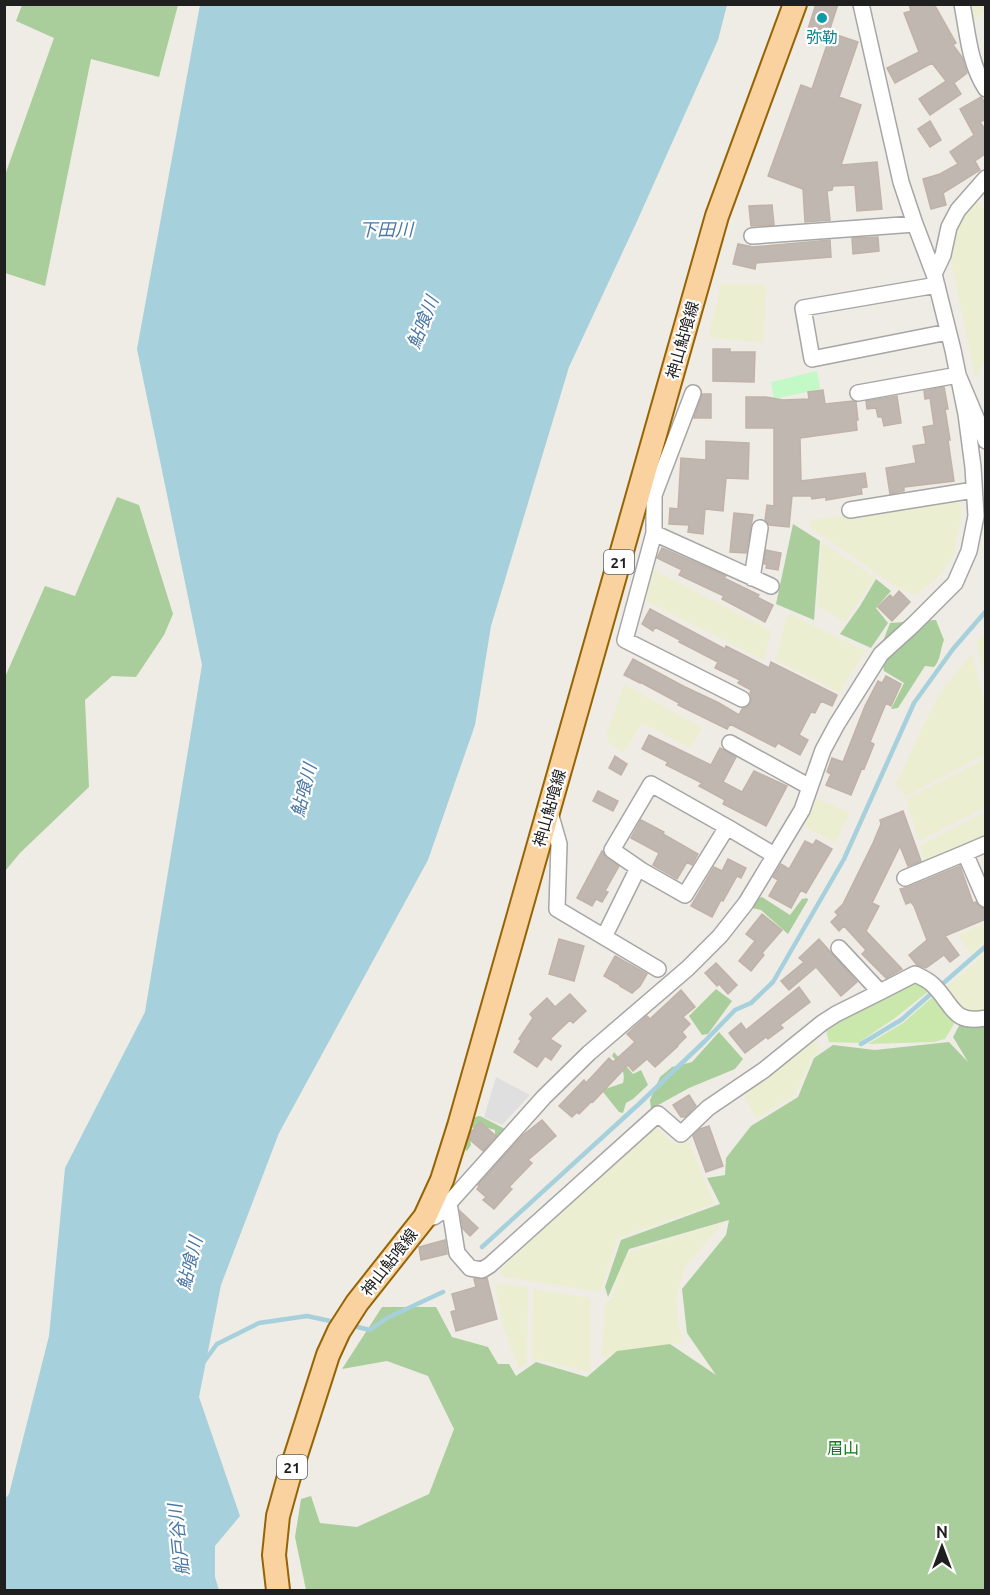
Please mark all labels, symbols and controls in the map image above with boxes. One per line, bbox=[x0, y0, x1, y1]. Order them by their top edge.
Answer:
marker: 弥勒 bbox=[815, 11, 829, 25]
place label: 弥勒 bbox=[806, 28, 838, 46]
water label: 下田川 bbox=[359, 219, 415, 239]
water label: 鮎喰川 bbox=[403, 291, 442, 351]
street label: 神山鮎喰線 bbox=[662, 299, 702, 381]
road number: 21 bbox=[604, 550, 634, 574]
water label: 鮎喰川 bbox=[287, 759, 320, 819]
street label: 神山鮎喰線 bbox=[529, 767, 569, 849]
street label: 神山鮎喰線 bbox=[357, 1225, 421, 1299]
water label: 鮎喰川 bbox=[173, 1232, 206, 1292]
park label: 眉山 bbox=[827, 1439, 859, 1457]
road number: 21 bbox=[277, 1455, 307, 1479]
water label: 船戸谷川 bbox=[164, 1501, 192, 1577]
north arrow bbox=[912, 1517, 972, 1577]
text: N bbox=[936, 1523, 948, 1541]

